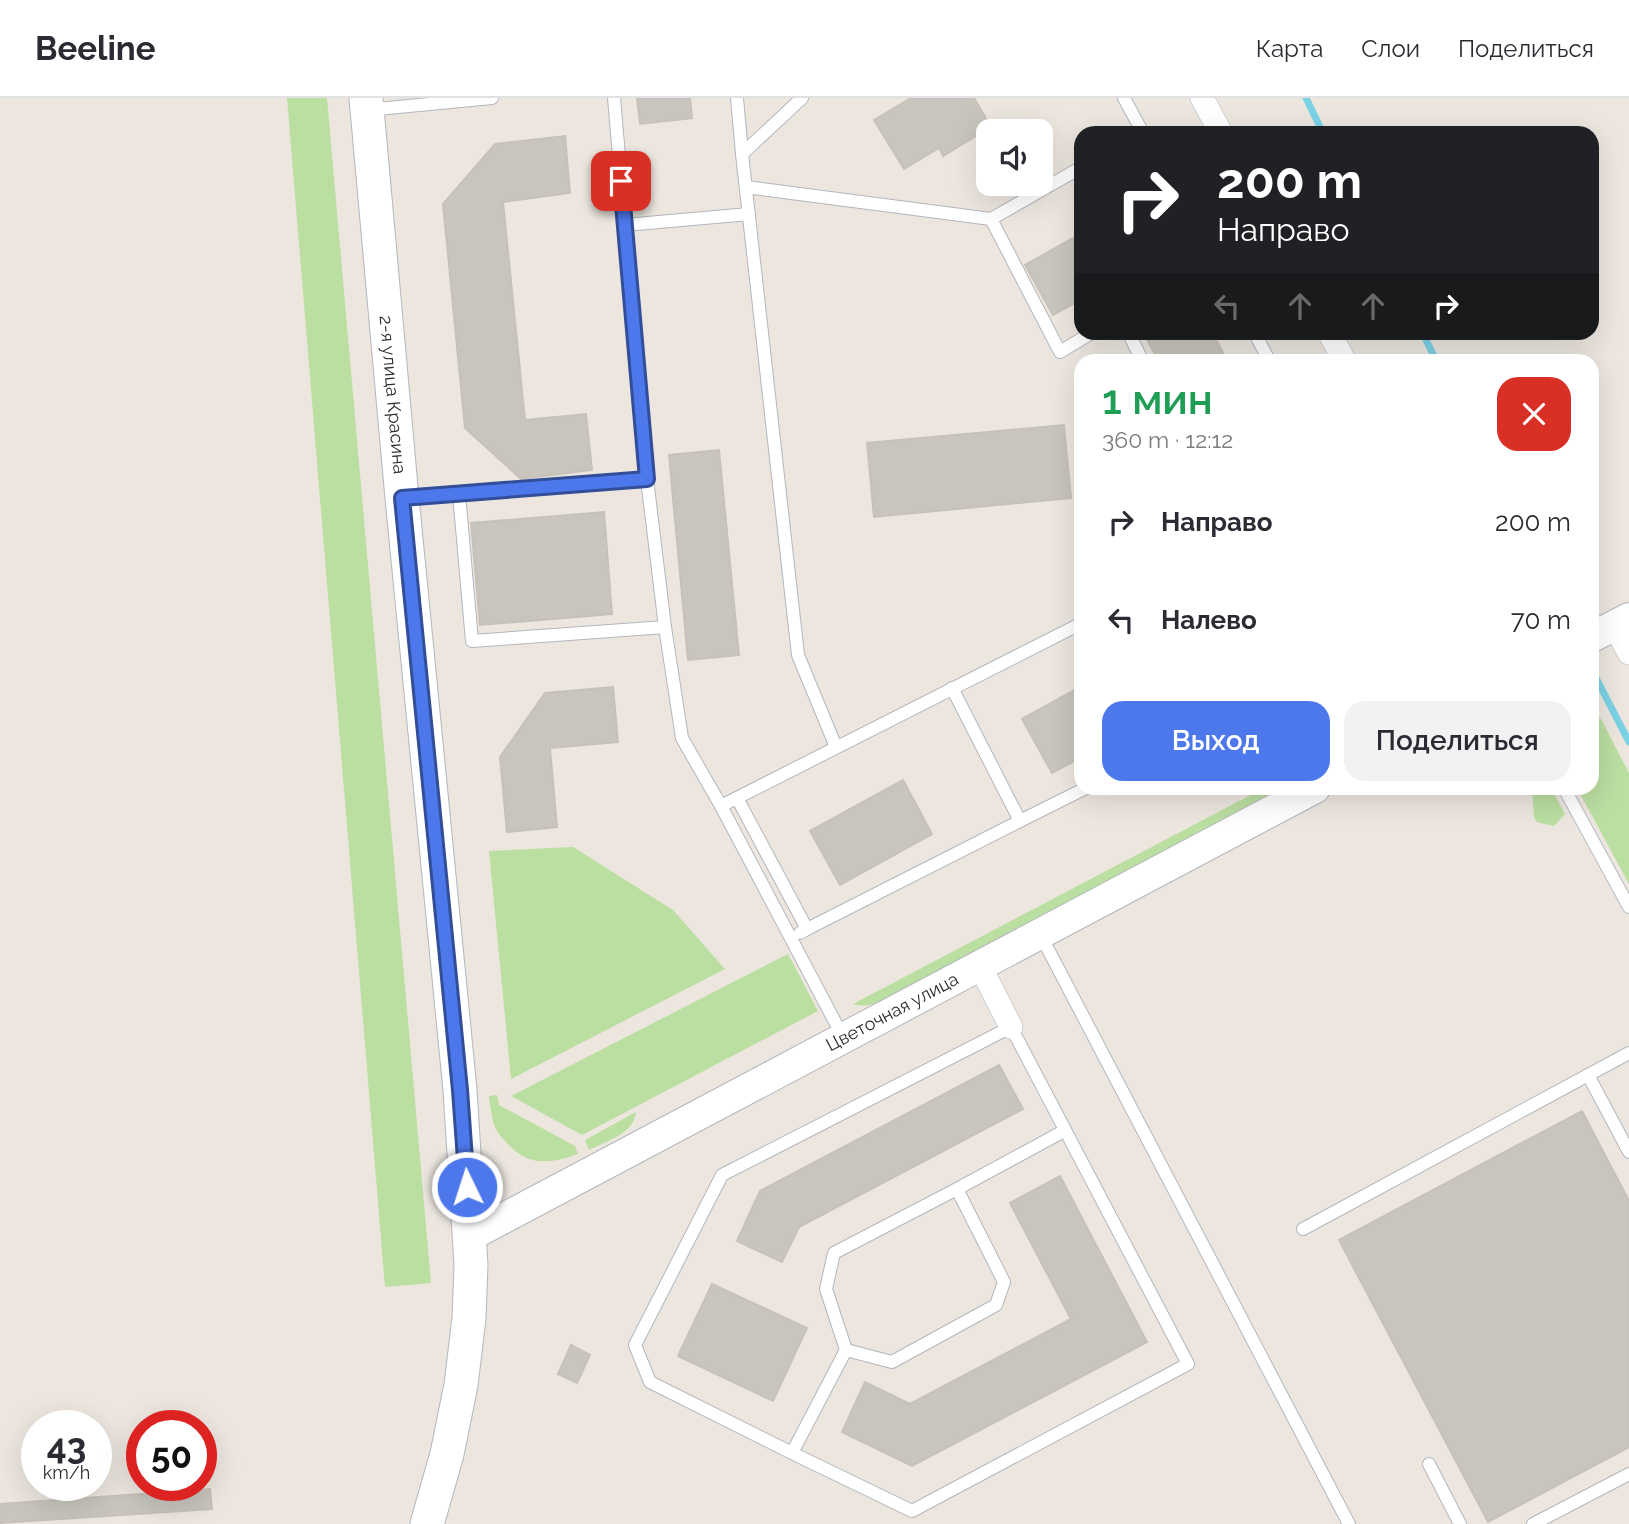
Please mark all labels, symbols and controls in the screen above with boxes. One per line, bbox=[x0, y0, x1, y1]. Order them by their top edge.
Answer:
text: Beeline bbox=[35, 29, 156, 68]
text: Карта bbox=[1256, 34, 1323, 63]
text: Слои bbox=[1361, 34, 1420, 63]
text: Поделиться bbox=[1458, 34, 1594, 63]
map controls bbox=[976, 119, 1053, 196]
button: sound bbox=[976, 119, 1053, 196]
pin bbox=[591, 151, 651, 211]
text: 200 m bbox=[1217, 152, 1362, 209]
icon: right bbox=[1102, 154, 1193, 245]
icon: arrive bbox=[602, 162, 640, 200]
text: Направо bbox=[1217, 211, 1349, 248]
icon: left bbox=[1208, 287, 1246, 325]
icon: ahead bbox=[1281, 287, 1319, 325]
icon: ahead bbox=[1354, 287, 1392, 325]
icon: right bbox=[1427, 287, 1465, 325]
street label: 2-я улица Красина bbox=[376, 315, 411, 475]
text: 1 мин bbox=[1102, 375, 1213, 424]
button: close bbox=[1497, 377, 1571, 451]
text: 360 m · 12:12 bbox=[1102, 426, 1233, 453]
icon: right bbox=[1102, 503, 1140, 541]
text: Направо bbox=[1161, 507, 1272, 537]
text: 200 m bbox=[1495, 507, 1571, 537]
icon: left bbox=[1102, 601, 1140, 639]
text: Налево bbox=[1161, 605, 1257, 635]
text: 70 m bbox=[1511, 605, 1571, 635]
button: Выход bbox=[1102, 701, 1330, 781]
button: Поделиться bbox=[1344, 701, 1571, 781]
street label: Цветочная улица bbox=[822, 968, 962, 1055]
position arrow bbox=[430, 1150, 504, 1224]
speed limit sign: 50 bbox=[126, 1410, 217, 1501]
text: 43 bbox=[47, 1426, 86, 1467]
text: km/h bbox=[43, 1462, 90, 1483]

